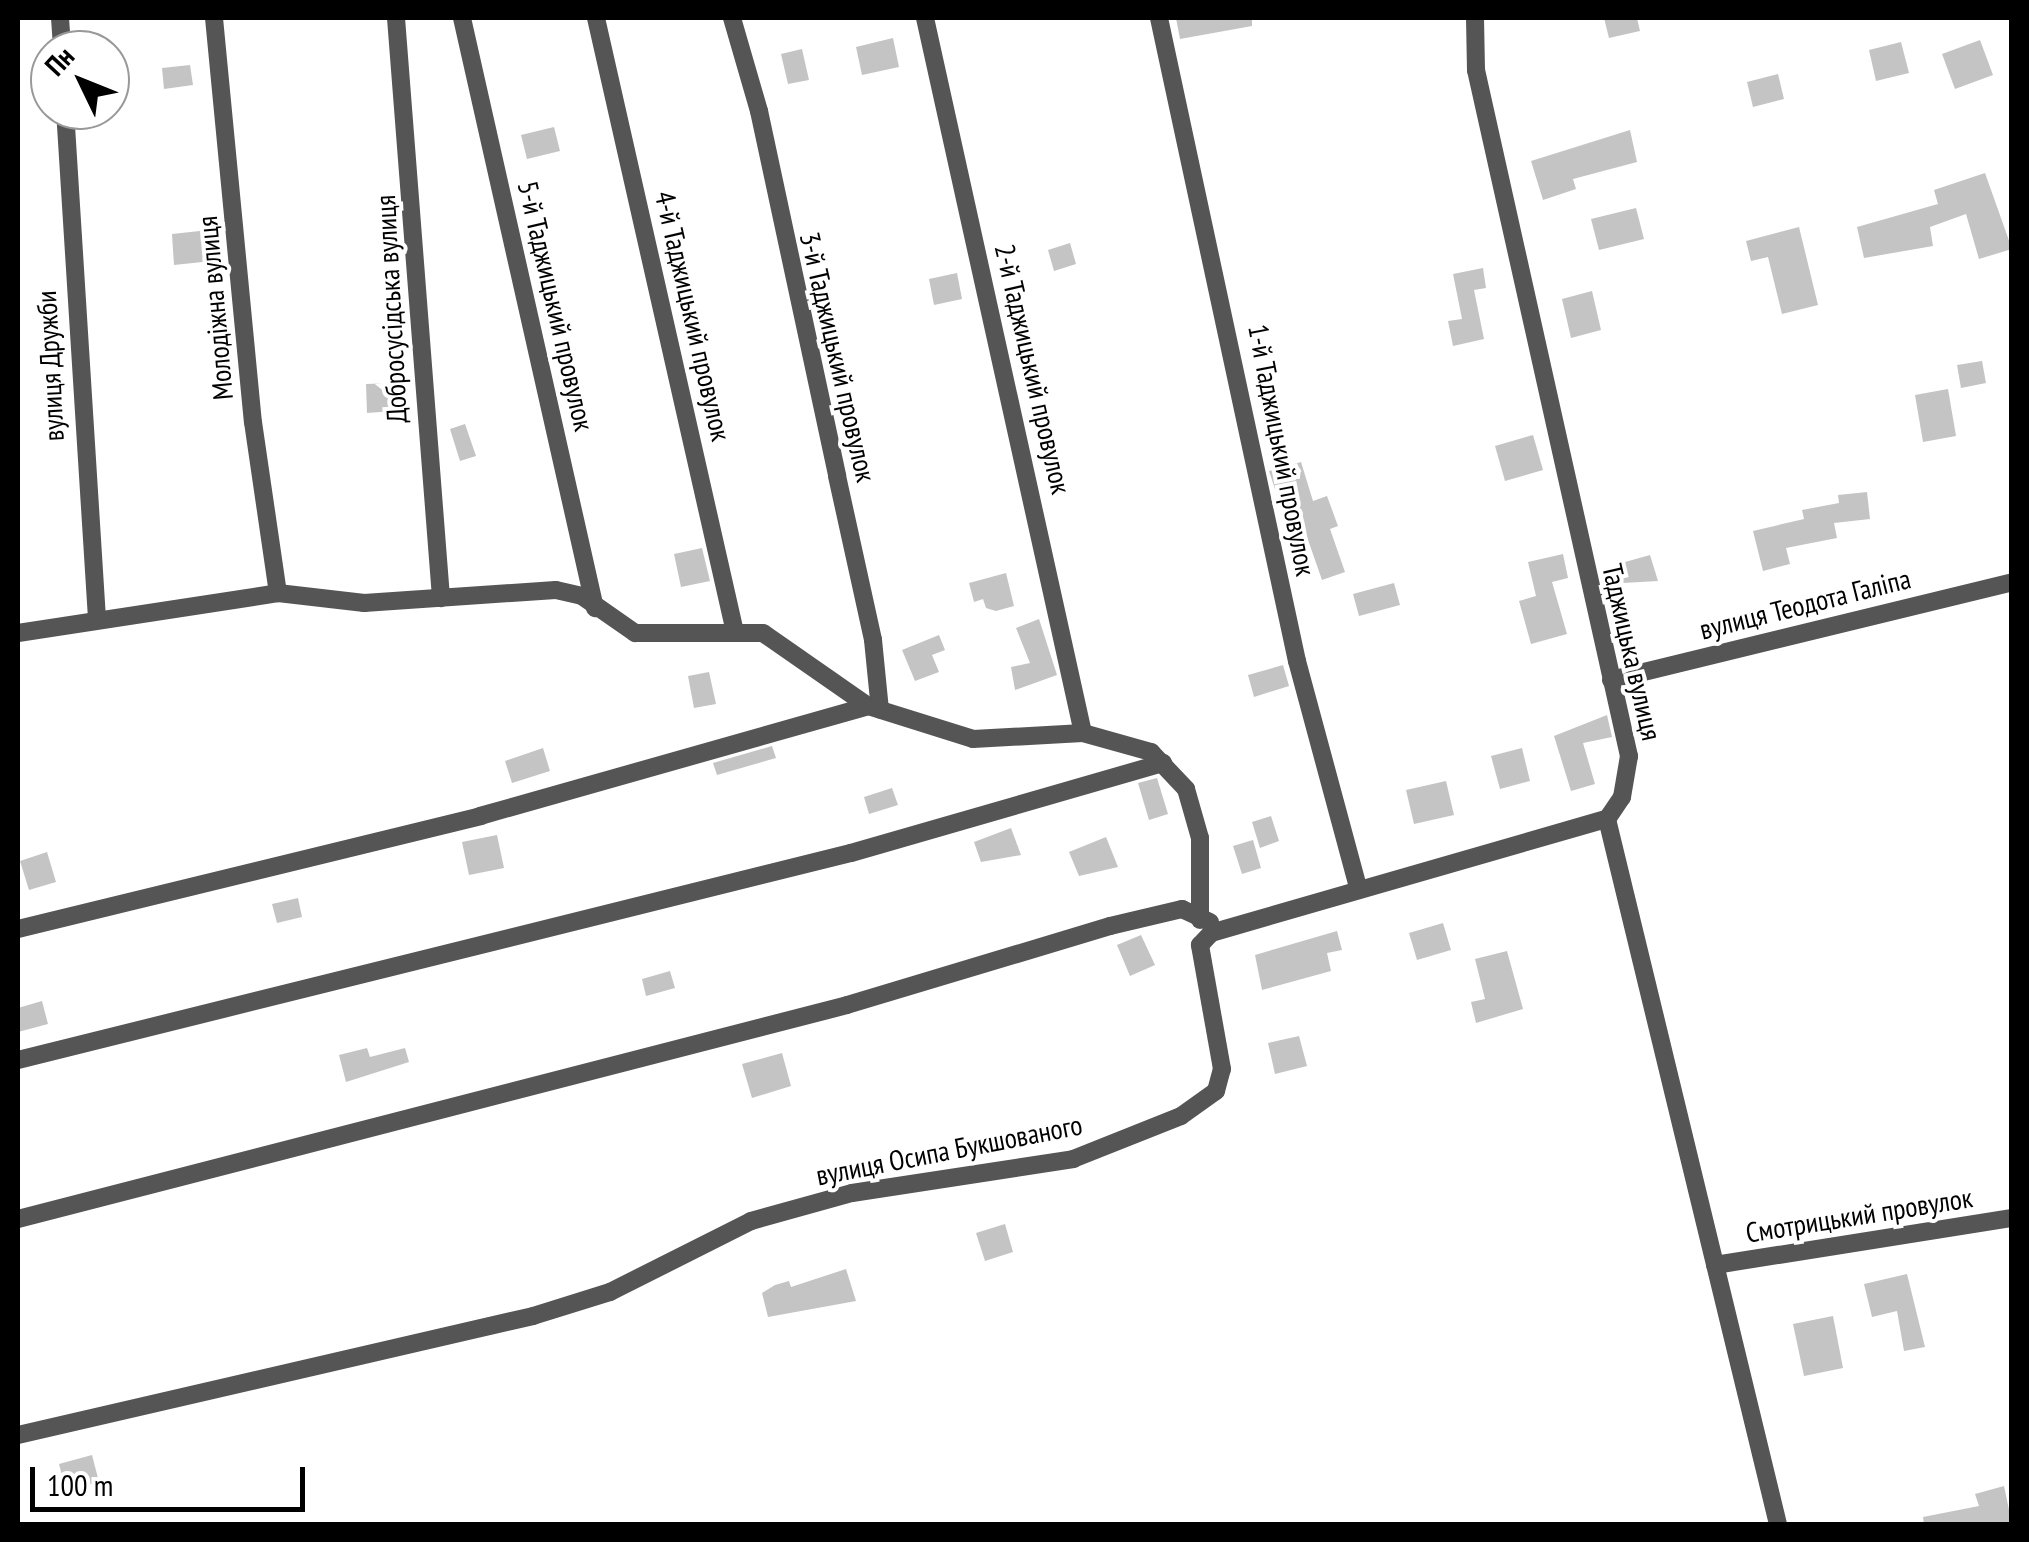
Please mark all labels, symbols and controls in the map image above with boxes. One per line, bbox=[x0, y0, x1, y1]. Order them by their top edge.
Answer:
north arrow bbox=[30, 30, 130, 130]
text: Пн bbox=[36, 38, 82, 83]
street label: 5-й Таджицький провулок bbox=[511, 177, 601, 435]
street label: 4-й Таджицький провулок bbox=[648, 187, 738, 445]
street label: Добросусідська вулиця bbox=[368, 194, 414, 424]
street label: Молодіжна вулиця bbox=[190, 215, 240, 401]
street label: 3-й Таджицький провулок bbox=[793, 228, 883, 486]
street label: 2-й Таджицький провулок bbox=[988, 240, 1078, 498]
street label: вулиця Дружби bbox=[29, 290, 71, 442]
street label: 1-й Таджицький провулок bbox=[1241, 321, 1323, 579]
street label: Таджицька вулиця bbox=[1595, 560, 1669, 744]
street label: вулиця Теодота Галіпа bbox=[1696, 561, 1914, 647]
street label: вулиця Осипа Букшованого bbox=[813, 1108, 1085, 1192]
street label: Смотрицький провулок bbox=[1743, 1180, 1975, 1250]
scale bar bbox=[35, 1447, 310, 1509]
text: 100 m bbox=[47, 1465, 113, 1504]

